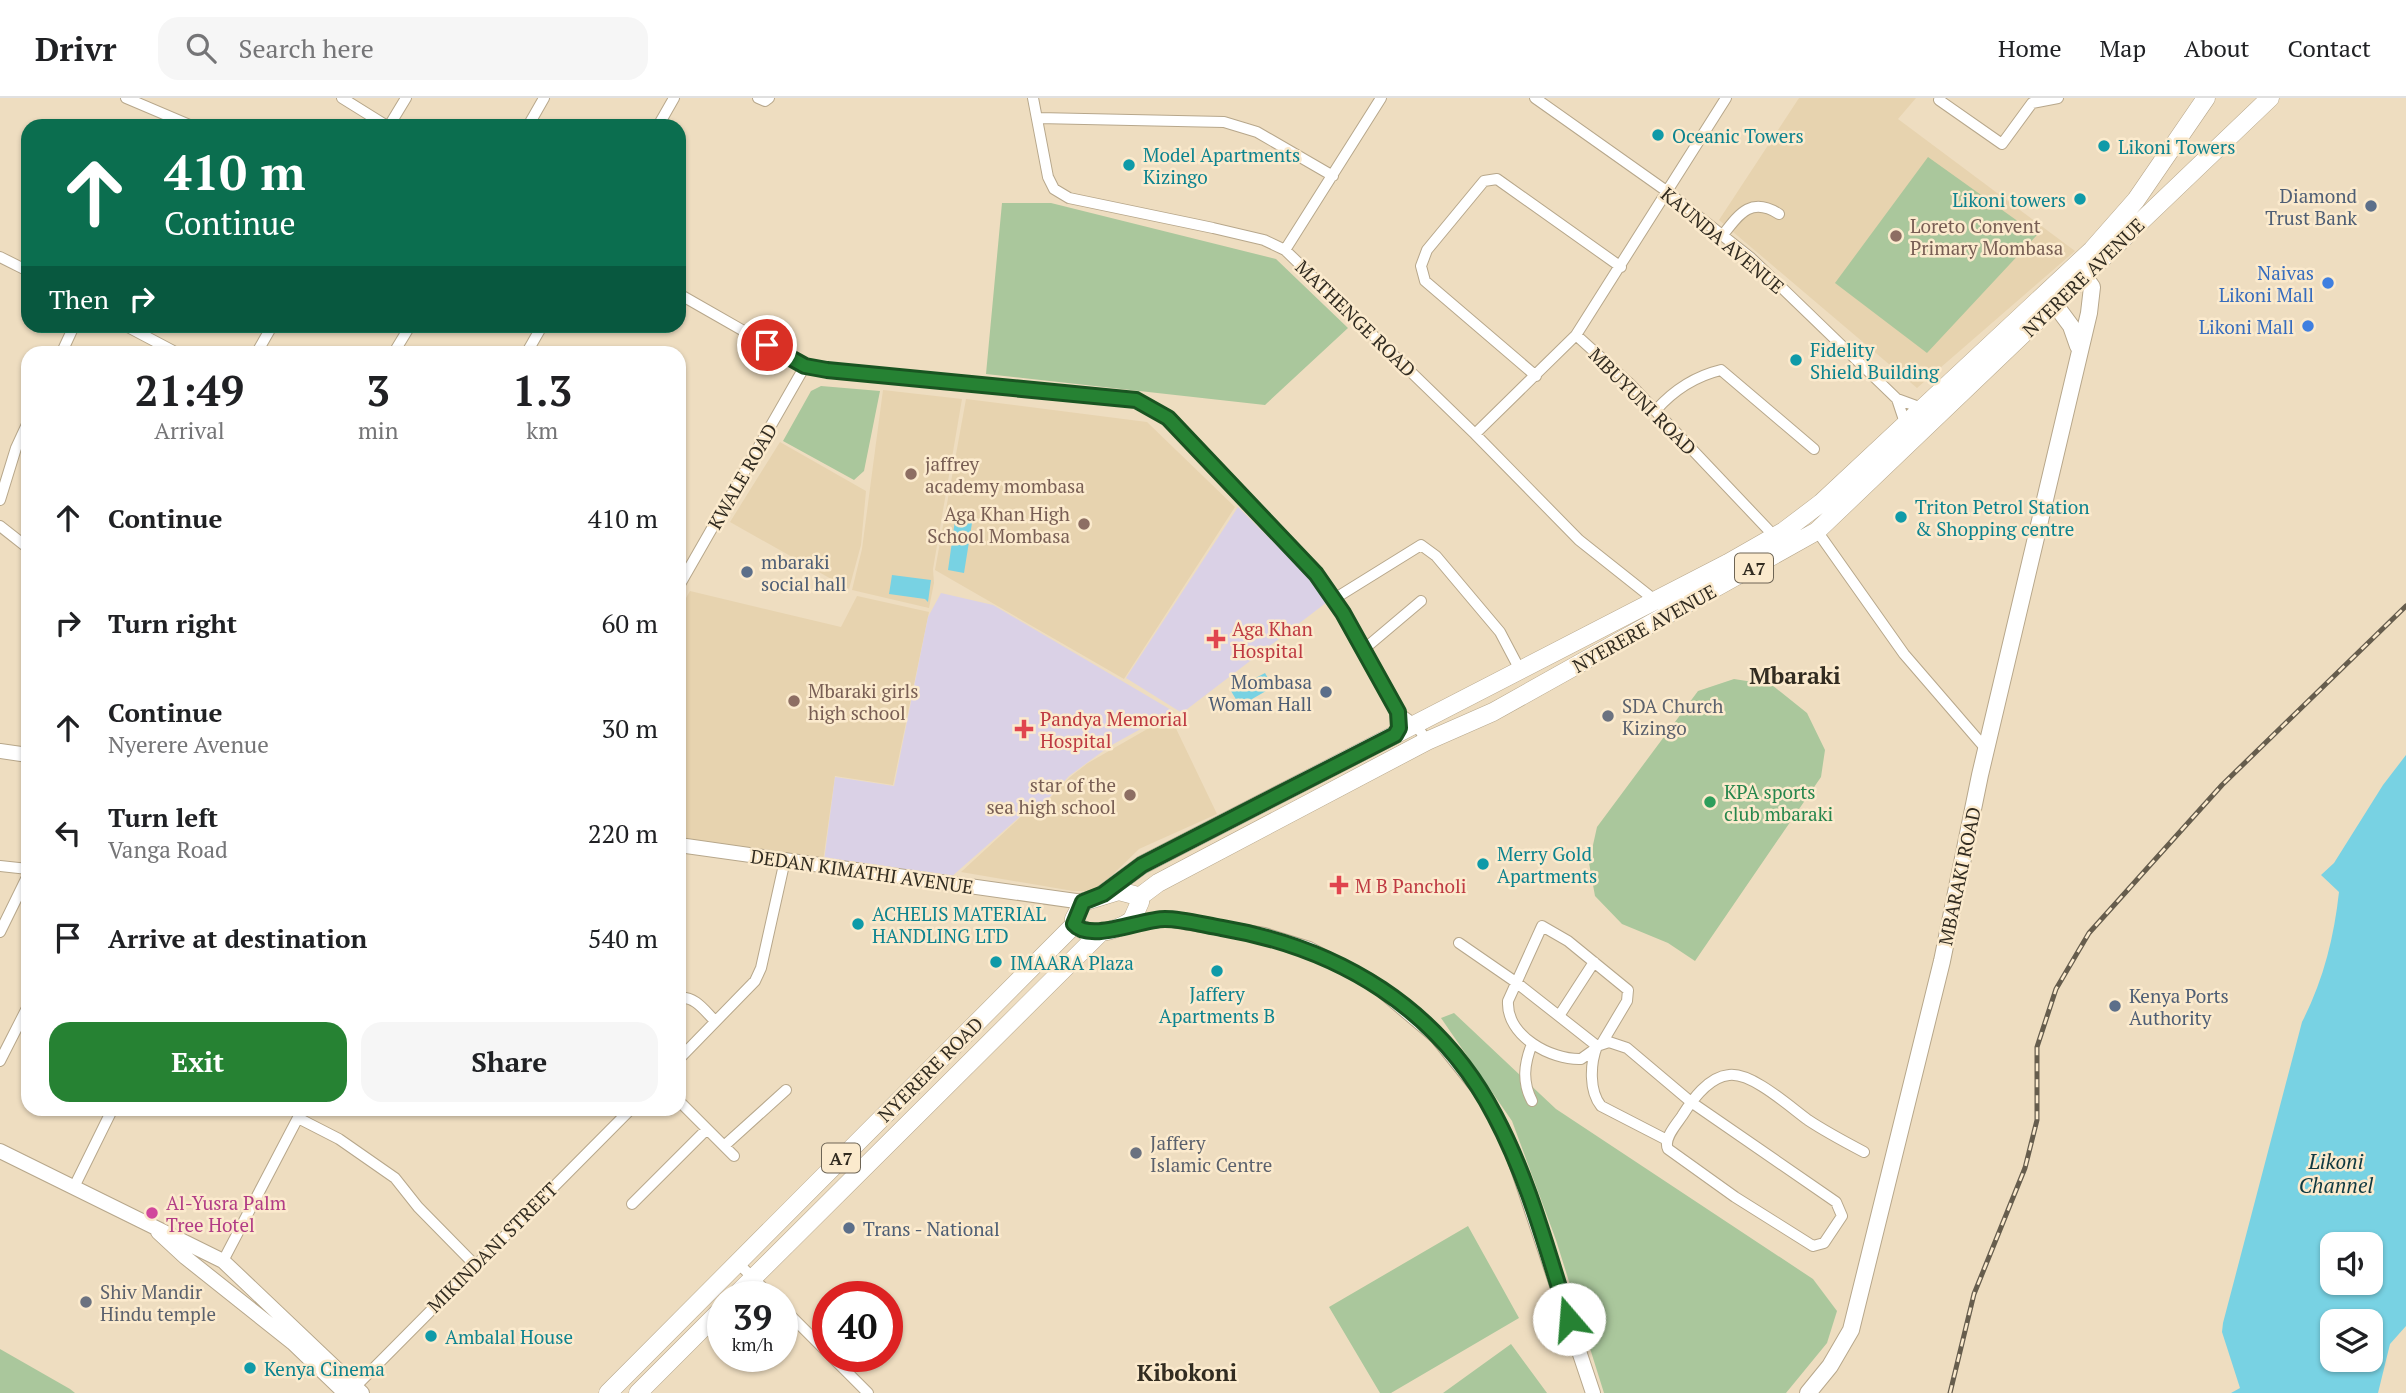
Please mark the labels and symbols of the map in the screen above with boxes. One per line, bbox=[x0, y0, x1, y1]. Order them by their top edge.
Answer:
place label: Oceanic Towers bbox=[1672, 123, 1804, 148]
marker: Oceanic Towers bbox=[1650, 127, 1666, 143]
place label: Likoni Towers bbox=[2118, 134, 2235, 159]
marker: Likoni Towers bbox=[2096, 138, 2112, 154]
place label: Model Apartments Kizingo bbox=[1143, 142, 1300, 189]
marker: Model Apartments Kizingo bbox=[1121, 157, 1137, 173]
street label: KAUNDA AVENUE bbox=[1656, 181, 1790, 299]
place label: Diamond Trust Bank bbox=[2265, 183, 2357, 230]
place label: Likoni towers bbox=[1952, 187, 2066, 212]
marker: Likoni towers bbox=[2072, 191, 2088, 207]
marker: Diamond Trust Bank bbox=[2363, 198, 2379, 214]
street label: NYERERE AVENUE bbox=[2017, 212, 2149, 342]
place label: Loreto Convent Primary Mombasa bbox=[1910, 213, 2064, 260]
marker: Loreto Convent Primary Mombasa bbox=[1888, 228, 1904, 244]
street label: MATHENGE ROAD bbox=[1290, 254, 1422, 382]
place label: Naivas Likoni Mall bbox=[2219, 260, 2314, 307]
marker: Naivas Likoni Mall bbox=[2320, 275, 2336, 291]
place label: Likoni Mall bbox=[2199, 314, 2294, 339]
pin bbox=[737, 315, 797, 375]
marker: Likoni Mall bbox=[2300, 318, 2316, 334]
place label: Fidelity Shield Building bbox=[1810, 337, 1940, 384]
street label: MBUYUNI ROAD bbox=[1584, 342, 1702, 460]
marker: Fidelity Shield Building bbox=[1788, 352, 1804, 368]
street label: KWALE ROAD bbox=[702, 419, 782, 533]
place label: jaffrey academy mombasa bbox=[925, 451, 1085, 498]
marker: jaffrey academy mombasa bbox=[903, 466, 919, 482]
place label: Triton Petrol Station & Shopping centre bbox=[1915, 494, 2090, 541]
place label: Aga Khan High School Mombasa bbox=[927, 501, 1070, 548]
marker: Triton Petrol Station & Shopping centre bbox=[1893, 509, 1909, 525]
marker: Aga Khan High School Mombasa bbox=[1076, 516, 1092, 532]
place label: mbaraki social hall bbox=[761, 549, 846, 596]
road number: A7 bbox=[1735, 554, 1773, 582]
marker: mbaraki social hall bbox=[739, 564, 755, 580]
street label: NYERERE AVENUE bbox=[1568, 578, 1720, 678]
place label: Aga Khan Hospital bbox=[1232, 616, 1313, 663]
marker: Aga Khan Hospital bbox=[1206, 629, 1226, 649]
district label: Mbaraki bbox=[1749, 660, 1841, 691]
place label: Mombasa Woman Hall bbox=[1208, 669, 1312, 716]
place label: Mbaraki girls high school bbox=[808, 678, 918, 725]
marker: Mombasa Woman Hall bbox=[1318, 684, 1334, 700]
marker: Mbaraki girls high school bbox=[786, 693, 802, 709]
place label: SDA Church Kizingo bbox=[1622, 693, 1723, 740]
place label: Pandya Memorial Hospital bbox=[1040, 706, 1188, 753]
marker: SDA Church Kizingo bbox=[1600, 708, 1616, 724]
marker: Pandya Memorial Hospital bbox=[1014, 719, 1034, 739]
place label: star of the sea high school bbox=[986, 772, 1116, 819]
place label: KPA sports club mbaraki bbox=[1724, 779, 1833, 826]
marker: star of the sea high school bbox=[1122, 787, 1138, 803]
marker: KPA sports club mbaraki bbox=[1702, 794, 1718, 810]
street label: MBARAKI ROAD bbox=[1932, 805, 1986, 947]
place label: Merry Gold Apartments bbox=[1497, 841, 1597, 888]
street label: DEDAN KIMATHI AVENUE bbox=[749, 843, 975, 899]
marker: Merry Gold Apartments bbox=[1475, 856, 1491, 872]
place label: M B Pancholi bbox=[1355, 873, 1467, 898]
marker: M B Pancholi bbox=[1329, 875, 1349, 895]
place label: ACHELIS MATERIAL HANDLING LTD bbox=[872, 901, 1046, 948]
marker: ACHELIS MATERIAL HANDLING LTD bbox=[850, 916, 866, 932]
place label: IMAARA Plaza bbox=[1010, 950, 1134, 975]
marker: IMAARA Plaza bbox=[988, 954, 1004, 970]
marker: Jaffery Apartments B bbox=[1209, 963, 1225, 979]
place label: Jaffery Apartments B bbox=[1159, 981, 1275, 1028]
place label: Kenya Ports Authority bbox=[2129, 983, 2229, 1030]
marker: Kenya Ports Authority bbox=[2107, 998, 2123, 1014]
street label: NYERERE ROAD bbox=[872, 1011, 988, 1127]
place label: Jaffery Islamic Centre bbox=[1150, 1130, 1272, 1177]
road number: A7 bbox=[822, 1143, 860, 1172]
marker: Jaffery Islamic Centre bbox=[1128, 1145, 1144, 1161]
water label: Likoni Channel bbox=[2299, 1147, 2373, 1199]
street label: MIKINDANI STREET bbox=[421, 1176, 563, 1318]
place label: Al-Yusra Palm Tree Hotel bbox=[166, 1190, 287, 1237]
marker: Al-Yusra Palm Tree Hotel bbox=[144, 1205, 160, 1221]
place label: Trans - National bbox=[863, 1216, 1000, 1241]
marker: Trans - National bbox=[841, 1220, 857, 1236]
place label: Shiv Mandir Hindu temple bbox=[100, 1279, 216, 1326]
speed limit sign: 40 bbox=[812, 1281, 903, 1372]
position arrow bbox=[1532, 1282, 1606, 1356]
marker: Shiv Mandir Hindu temple bbox=[78, 1294, 94, 1310]
place label: Ambalal House bbox=[445, 1324, 573, 1349]
marker: Ambalal House bbox=[423, 1328, 439, 1344]
place label: Kenya Cinema bbox=[264, 1356, 385, 1381]
district label: Kibokoni bbox=[1137, 1357, 1238, 1388]
marker: Kenya Cinema bbox=[242, 1360, 258, 1376]

